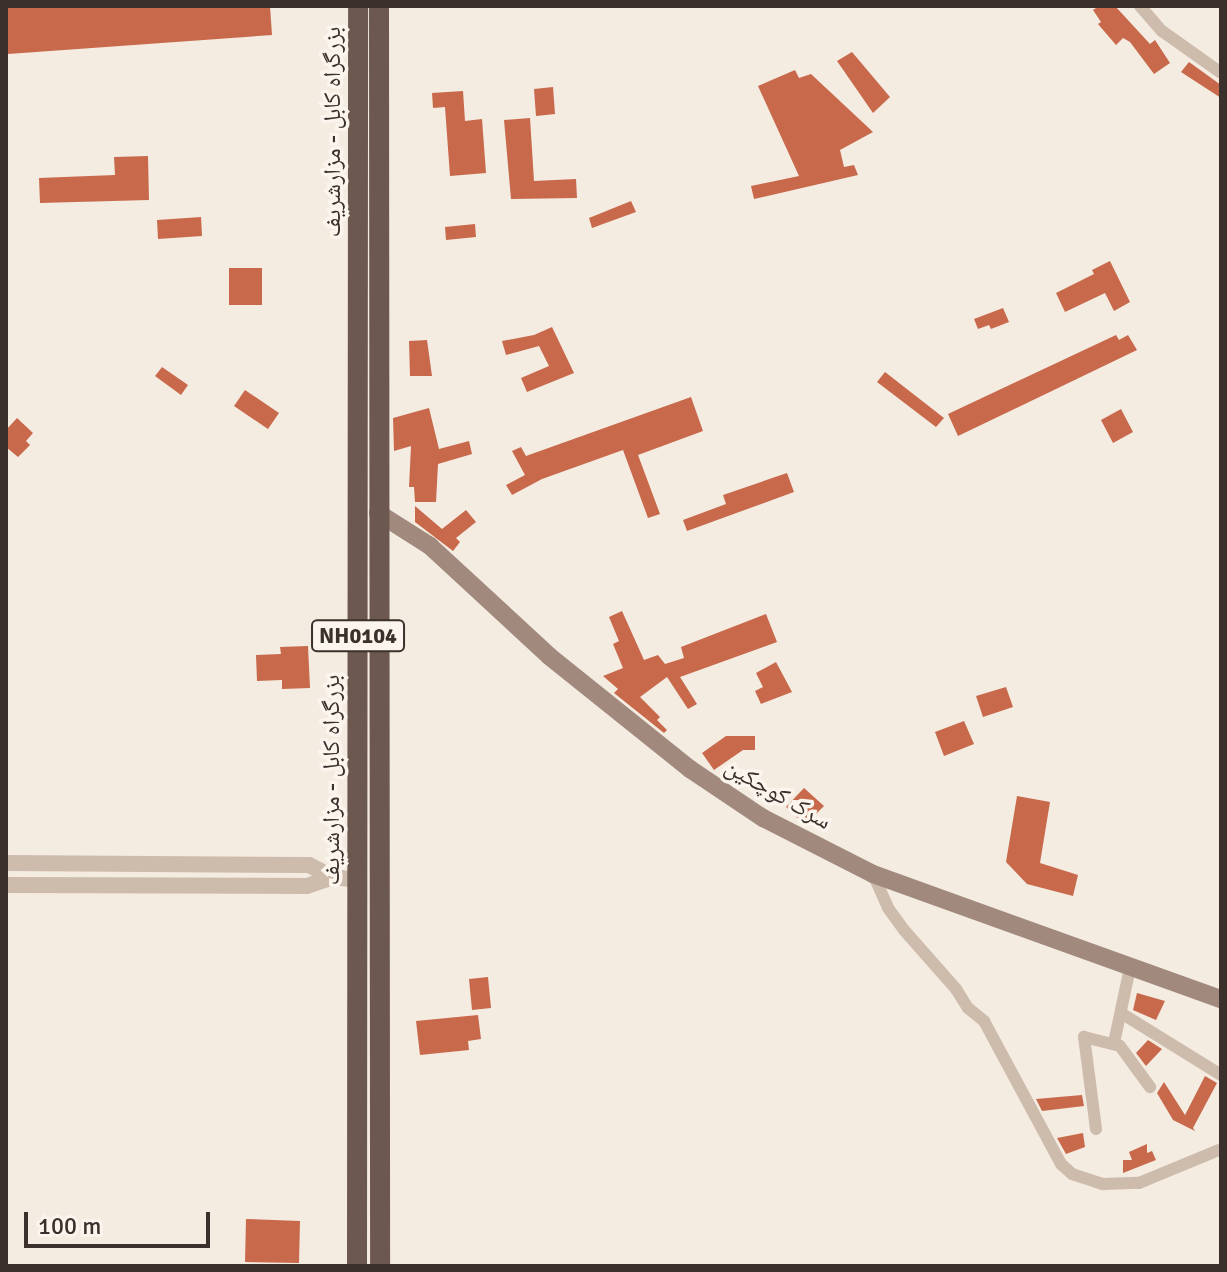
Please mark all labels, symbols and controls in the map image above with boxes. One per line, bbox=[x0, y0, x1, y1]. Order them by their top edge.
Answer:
street label: بزرگراه کابل - مزارشریف bbox=[319, 27, 347, 237]
road number: NH0104 bbox=[310, 618, 406, 654]
street label: بزرگراه کابل - مزارشریف bbox=[318, 675, 346, 885]
street label: سرک کوچکین bbox=[720, 752, 836, 836]
scale bar bbox=[28, 1196, 214, 1246]
text: 100 m bbox=[38, 1211, 101, 1241]

